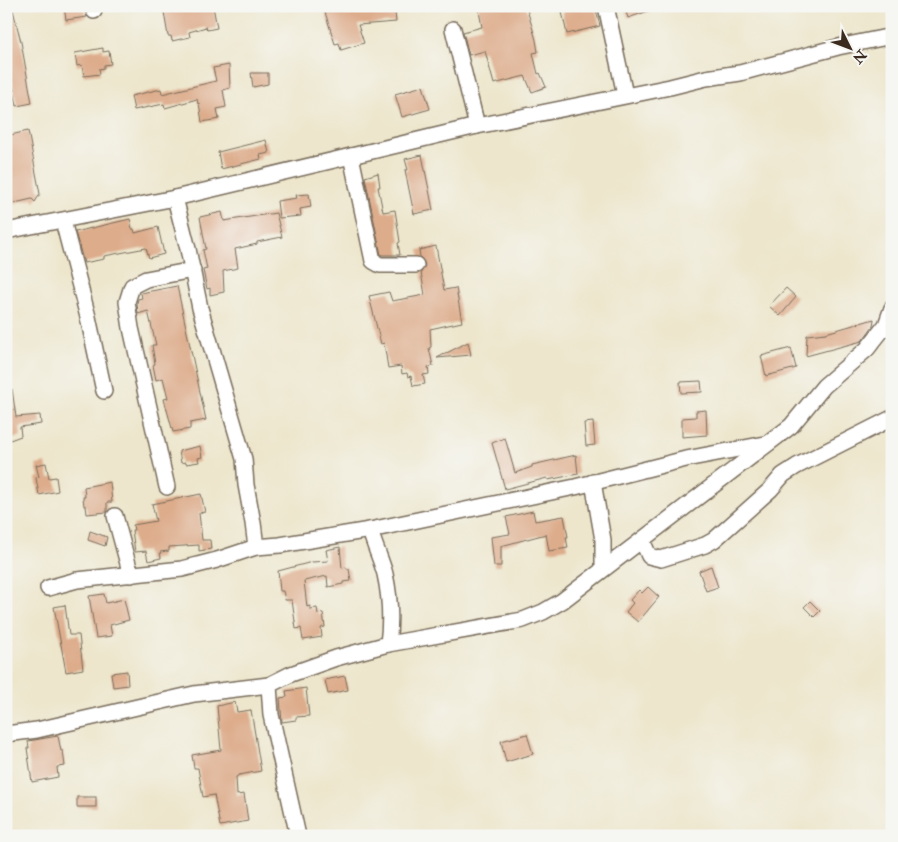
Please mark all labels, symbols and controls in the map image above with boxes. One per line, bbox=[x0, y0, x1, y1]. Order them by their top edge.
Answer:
north arrow bbox=[826, 22, 876, 72]
text: N bbox=[848, 45, 870, 67]

